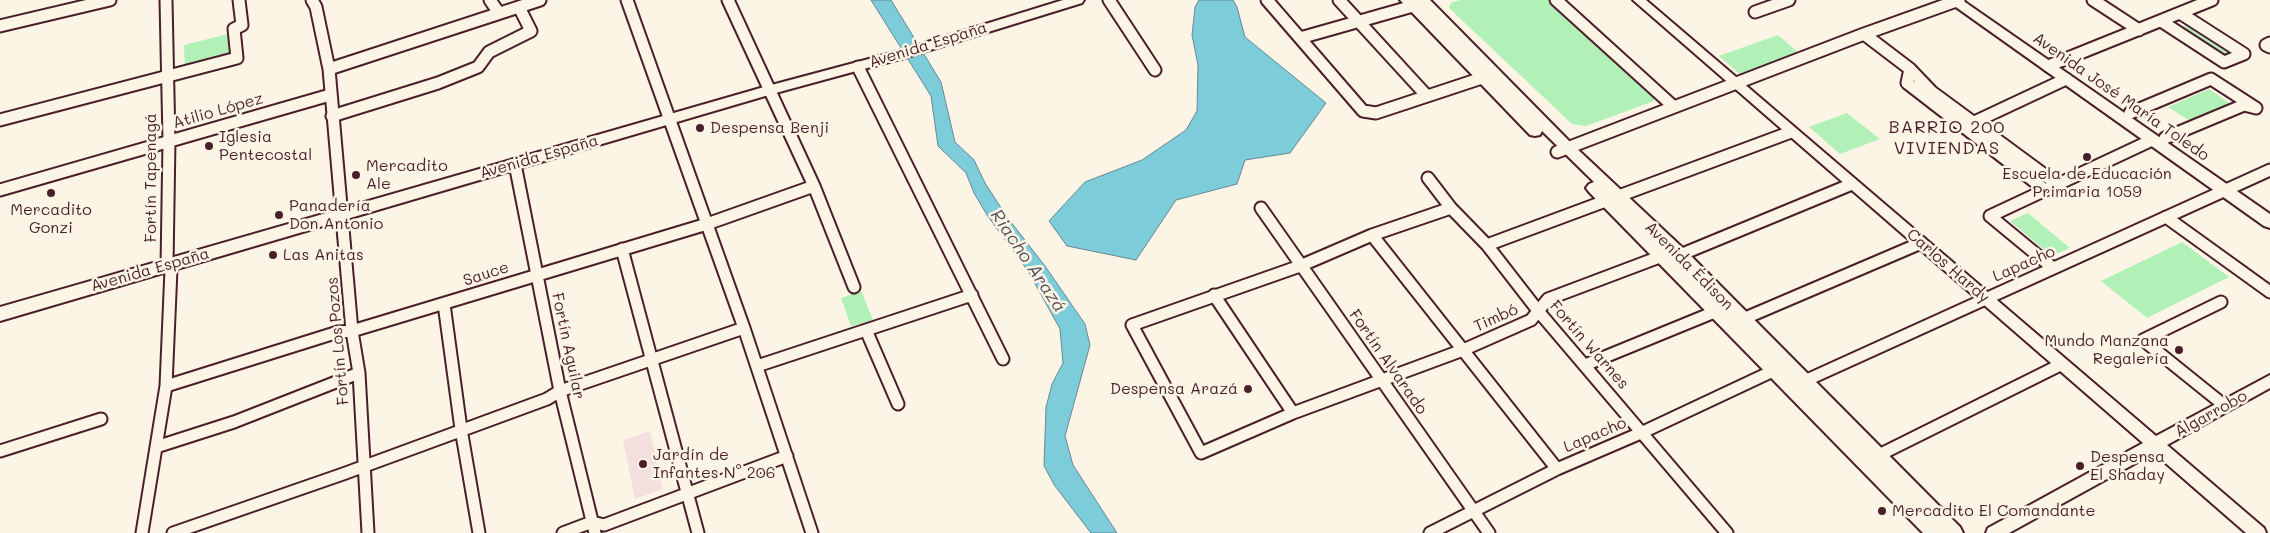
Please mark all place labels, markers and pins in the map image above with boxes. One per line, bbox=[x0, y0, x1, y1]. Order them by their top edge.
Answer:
place label: Despensa Benji bbox=[710, 118, 829, 138]
marker: Despensa Benji bbox=[694, 122, 706, 134]
place label: Iglesia Pentecostal bbox=[219, 127, 312, 165]
marker: Iglesia Pentecostal bbox=[203, 140, 215, 152]
marker: Escuela de Educación Primaria 1059 bbox=[2081, 151, 2093, 163]
place label: Mercadito Ale bbox=[366, 156, 448, 194]
place label: Escuela de Educación Primaria 1059 bbox=[2002, 164, 2172, 202]
marker: Mercadito Ale bbox=[350, 169, 362, 181]
marker: Mercadito Gonzi bbox=[45, 187, 57, 199]
place label: Panadería Don Antonio bbox=[289, 196, 383, 234]
place label: Mercadito Gonzi bbox=[10, 200, 92, 238]
marker: Panadería Don Antonio bbox=[273, 209, 285, 221]
place label: Las Anitas bbox=[283, 245, 364, 265]
marker: Las Anitas bbox=[267, 249, 279, 261]
place label: Mundo Manzana Regalería bbox=[2045, 331, 2169, 369]
marker: Mundo Manzana Regalería bbox=[2173, 344, 2185, 356]
place label: Despensa Arazá bbox=[1110, 379, 1238, 399]
marker: Despensa Arazá bbox=[1242, 383, 1254, 395]
place label: Jardín de Infantes N° 206 bbox=[653, 445, 775, 483]
place label: Despensa El Shaday bbox=[2090, 447, 2165, 485]
marker: Jardín de Infantes N° 206 bbox=[637, 458, 649, 470]
marker: Despensa El Shaday bbox=[2074, 460, 2086, 472]
place label: Mercadito El Comandante bbox=[1892, 501, 2095, 521]
marker: Mercadito El Comandante bbox=[1876, 505, 1888, 517]

